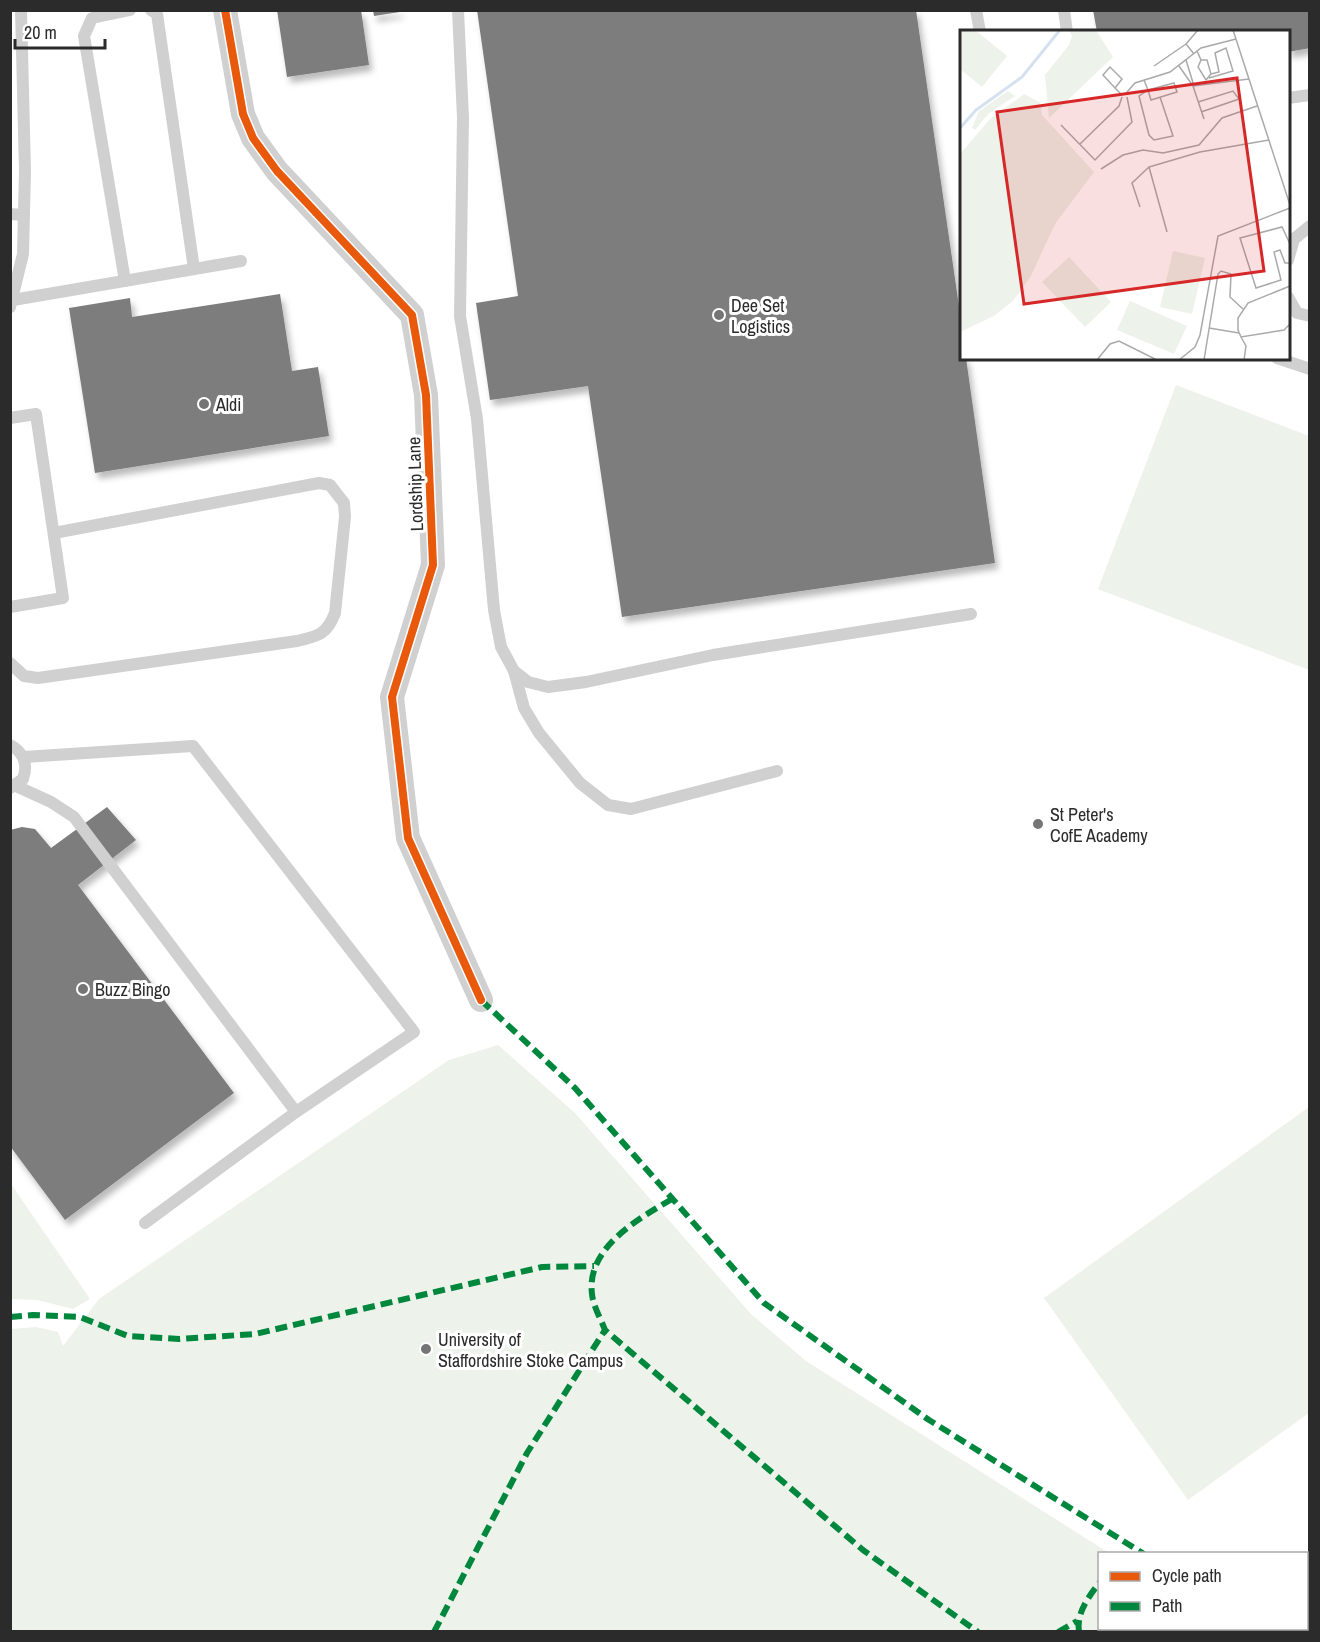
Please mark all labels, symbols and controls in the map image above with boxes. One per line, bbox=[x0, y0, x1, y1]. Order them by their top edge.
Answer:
scale bar bbox=[15, 12, 105, 50]
text: 20 m bbox=[24, 20, 57, 45]
inset map bbox=[960, 30, 1290, 360]
place label: Dee Set Logistics bbox=[731, 293, 790, 339]
marker: Dee Set Logistics bbox=[712, 308, 726, 322]
place label: Aldi bbox=[215, 392, 241, 417]
marker: Aldi bbox=[197, 397, 211, 411]
street label: Lordship Lane bbox=[401, 436, 429, 532]
place label: St Peter's CofE Academy bbox=[1050, 802, 1148, 848]
marker: St Peter's CofE Academy bbox=[1031, 817, 1045, 831]
place label: Buzz Bingo bbox=[95, 977, 171, 1002]
marker: Buzz Bingo bbox=[76, 982, 90, 996]
place label: University of Staffordshire Stoke Campus bbox=[438, 1327, 623, 1373]
marker: University of Staffordshire Stoke Campus bbox=[419, 1342, 433, 1356]
legend bbox=[1098, 1552, 1308, 1630]
text: Cycle path bbox=[1152, 1563, 1222, 1588]
text: Path bbox=[1152, 1593, 1182, 1618]

